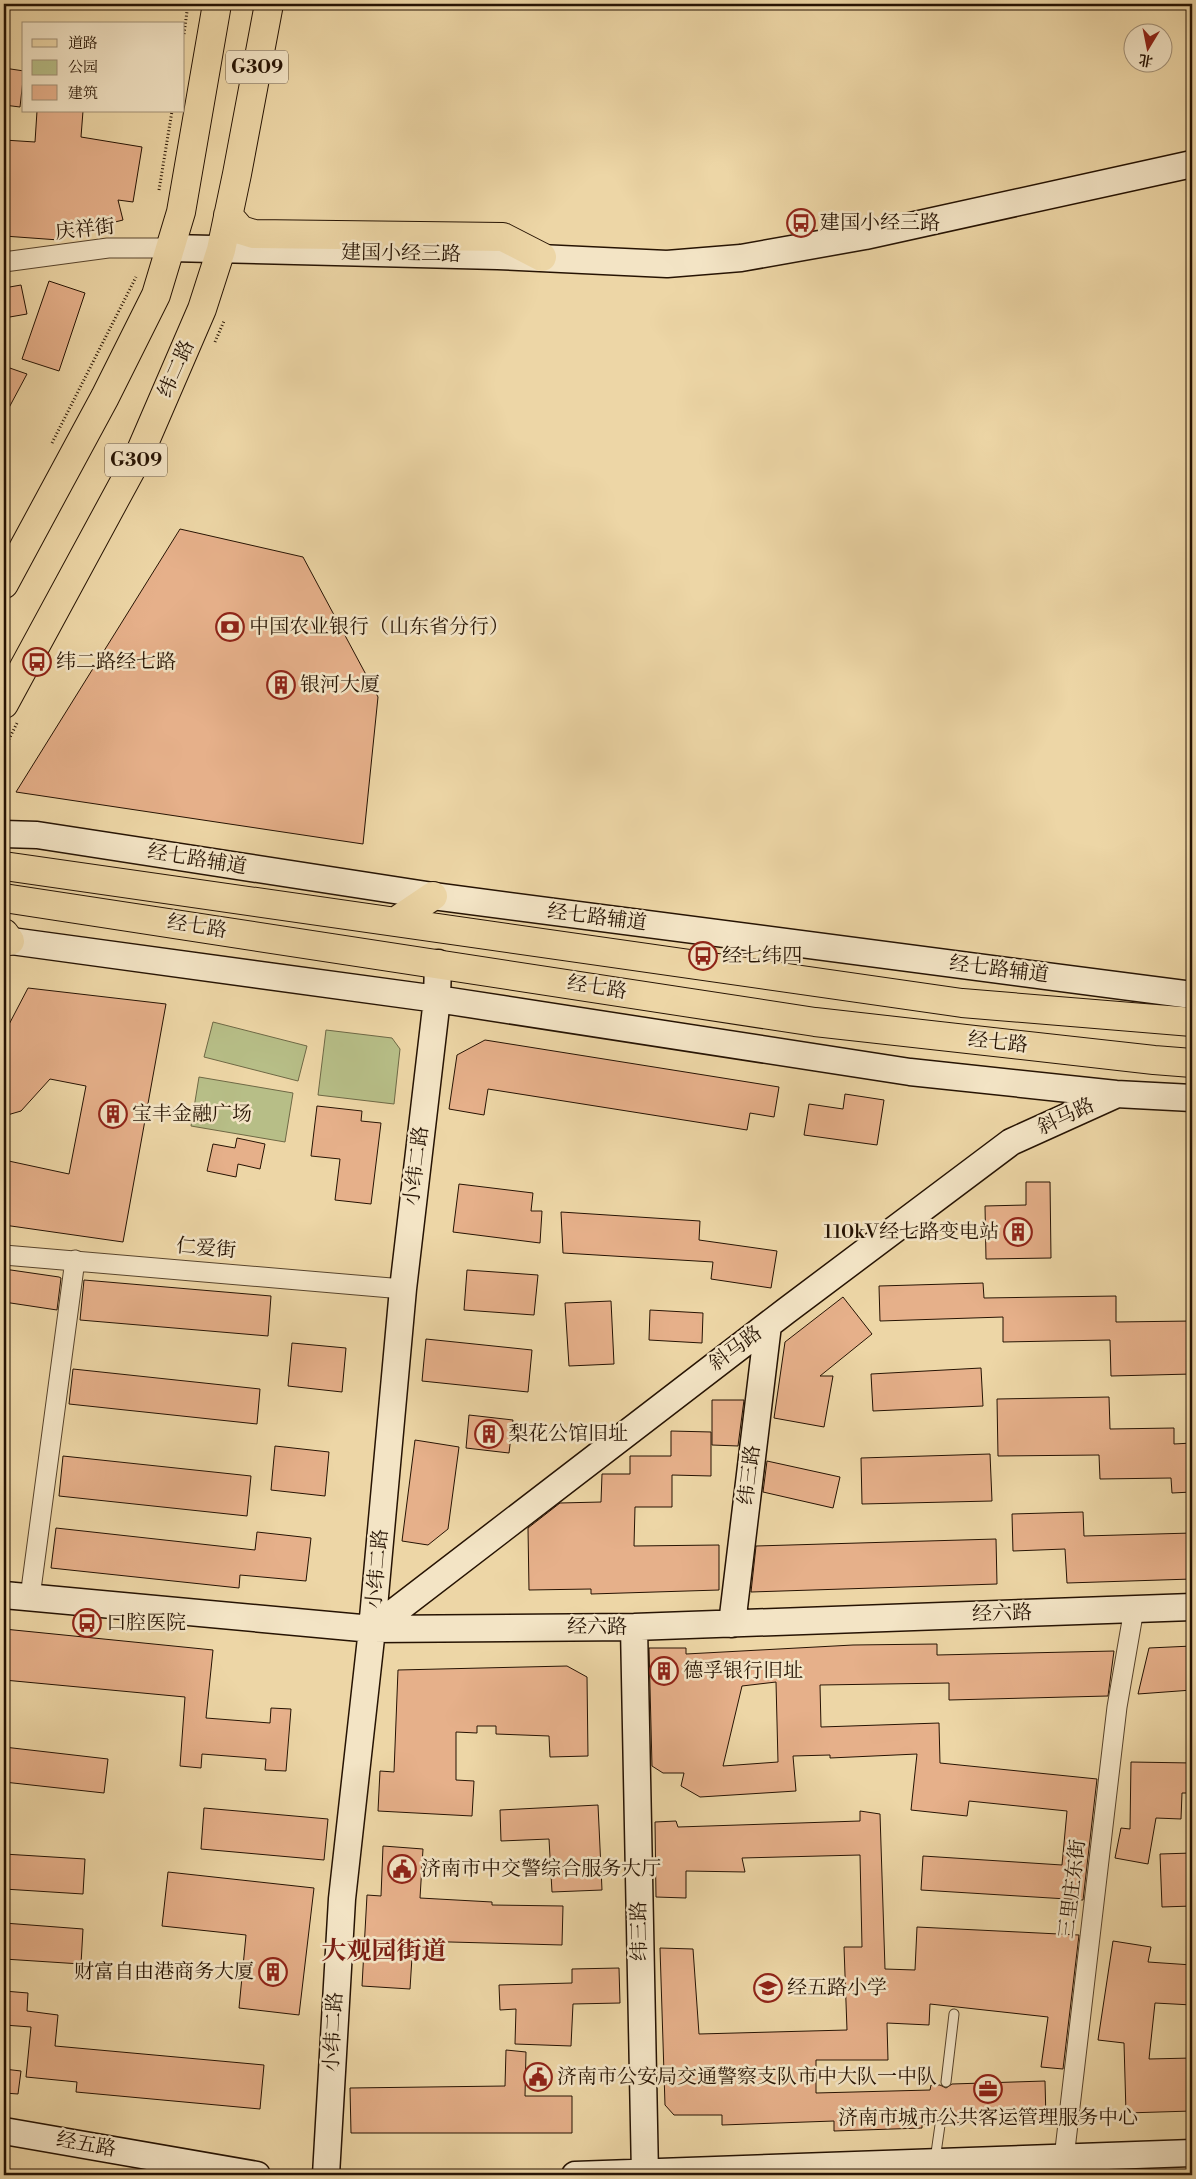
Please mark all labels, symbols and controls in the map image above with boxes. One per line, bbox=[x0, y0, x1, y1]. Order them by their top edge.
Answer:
legend bbox=[22, 22, 185, 112]
north arrow bbox=[1124, 22, 1174, 72]
text: 道路 bbox=[68, 34, 98, 53]
text: 北 bbox=[1137, 50, 1154, 70]
road number: G309 bbox=[226, 51, 288, 84]
text: 公园 bbox=[68, 58, 98, 77]
text: 建筑 bbox=[68, 84, 98, 103]
bus stop icon: 建国小经三路 bbox=[786, 208, 816, 238]
place label: 建国小经三路 bbox=[820, 211, 940, 236]
street label: 庆祥街 bbox=[54, 214, 116, 246]
street label: 建国小经三路 bbox=[341, 240, 461, 268]
street label: 纬二路 bbox=[153, 337, 201, 401]
road number: G309 bbox=[105, 444, 167, 476]
bank icon: 中国农业银行（山东省分行） bbox=[215, 612, 245, 642]
place label: 中国农业银行（山东省分行） bbox=[249, 615, 509, 640]
bus stop icon: 纬二路经七路 bbox=[22, 647, 52, 677]
place label: 纬二路经七路 bbox=[56, 650, 176, 675]
building icon: 银河大厦 bbox=[266, 670, 296, 700]
place label: 银河大厦 bbox=[300, 673, 380, 698]
street label: 经七路辅道 bbox=[146, 840, 248, 880]
street label: 经七路辅道 bbox=[546, 899, 648, 937]
street label: 经七路 bbox=[165, 910, 229, 944]
bus stop icon: 经七纬四 bbox=[688, 941, 718, 971]
place label: 经七纬四 bbox=[722, 944, 802, 969]
street label: 经七路辅道 bbox=[948, 951, 1050, 989]
street label: 经七路 bbox=[565, 971, 629, 1005]
street label: 经七路 bbox=[967, 1027, 1029, 1059]
street label: 斜马路 bbox=[1034, 1093, 1098, 1141]
building icon: 宝丰金融广场 bbox=[98, 1099, 128, 1129]
place label: 宝丰金融广场 bbox=[132, 1102, 252, 1127]
street label: 小纬二路 bbox=[400, 1125, 434, 1207]
building icon: 110kV经七路变电站 bbox=[1003, 1217, 1033, 1247]
place label: 110kV经七路变电站 bbox=[824, 1220, 999, 1245]
street label: 仁爱街 bbox=[175, 1234, 237, 1264]
street label: 斜马路 bbox=[705, 1321, 767, 1377]
building icon: 梨花公馆旧址 bbox=[474, 1419, 504, 1449]
place label: 梨花公馆旧址 bbox=[508, 1422, 628, 1447]
street label: 纬三路 bbox=[734, 1444, 766, 1506]
street label: 小纬二路 bbox=[362, 1528, 394, 1610]
street label: 经六路 bbox=[972, 1600, 1032, 1628]
bus stop icon: 口腔医院 bbox=[72, 1608, 102, 1638]
place label: 口腔医院 bbox=[106, 1611, 186, 1636]
street label: 经六路 bbox=[567, 1615, 627, 1640]
building icon: 德孚银行旧址 bbox=[649, 1656, 679, 1686]
place label: 德孚银行旧址 bbox=[683, 1659, 803, 1684]
street label: 三里庄东街 bbox=[1054, 1838, 1092, 1940]
public building icon: 济南市中交警综合服务大厅 bbox=[387, 1854, 417, 1884]
place label: 济南市中交警综合服务大厅 bbox=[421, 1857, 661, 1882]
street label: 纬三路 bbox=[627, 1901, 653, 1961]
district label: 大观园街道 bbox=[321, 1936, 447, 1967]
building icon: 财富自由港商务大厦 bbox=[258, 1957, 288, 1987]
place label: 财富自由港商务大厦 bbox=[74, 1960, 254, 1985]
school or university icon: 经五路小学 bbox=[753, 1973, 783, 2003]
place label: 经五路小学 bbox=[787, 1976, 887, 2001]
street label: 小纬二路 bbox=[319, 1991, 349, 2073]
public building icon: 济南市公安局交通警察支队市中大队一中队 bbox=[523, 2062, 553, 2092]
place label: 济南市公安局交通警察支队市中大队一中队 bbox=[557, 2065, 937, 2090]
office icon: 济南市城市公共客运管理服务中心 bbox=[973, 2074, 1003, 2104]
place label: 济南市城市公共客运管理服务中心 bbox=[838, 2106, 1138, 2131]
street label: 经五路 bbox=[54, 2127, 118, 2163]

